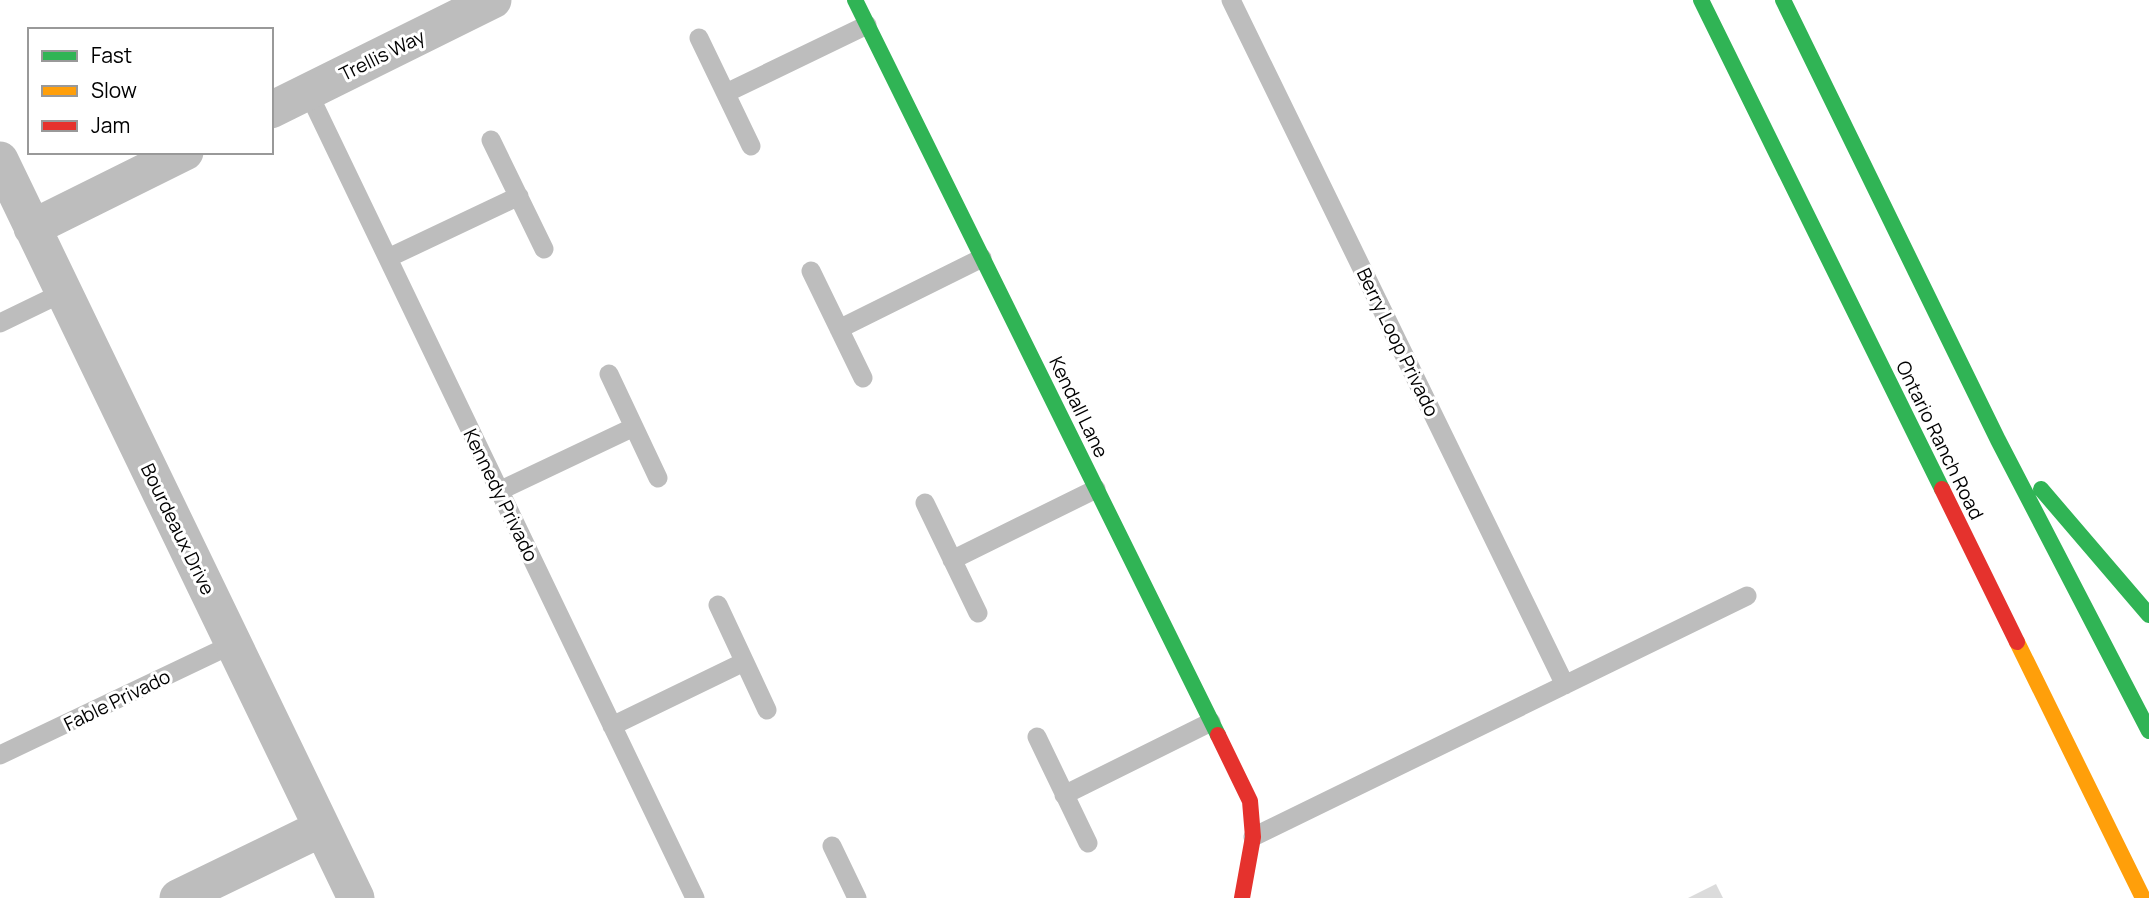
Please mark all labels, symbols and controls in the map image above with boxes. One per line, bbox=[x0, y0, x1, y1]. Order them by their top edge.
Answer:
street label: Trellis Way bbox=[335, 23, 429, 87]
legend bbox=[28, 28, 273, 154]
text: Fast bbox=[91, 41, 132, 69]
text: Slow bbox=[91, 76, 137, 104]
text: Jam bbox=[91, 111, 130, 139]
street label: Berry Loop Privado bbox=[1351, 263, 1445, 421]
street label: Kendall Lane bbox=[1043, 352, 1115, 462]
street label: Ontario Ranch Road bbox=[1890, 356, 1990, 524]
street label: Kennedy Privado bbox=[458, 424, 544, 566]
street label: Bourdeaux Drive bbox=[135, 459, 221, 599]
street label: Fable Privado bbox=[60, 663, 174, 737]

